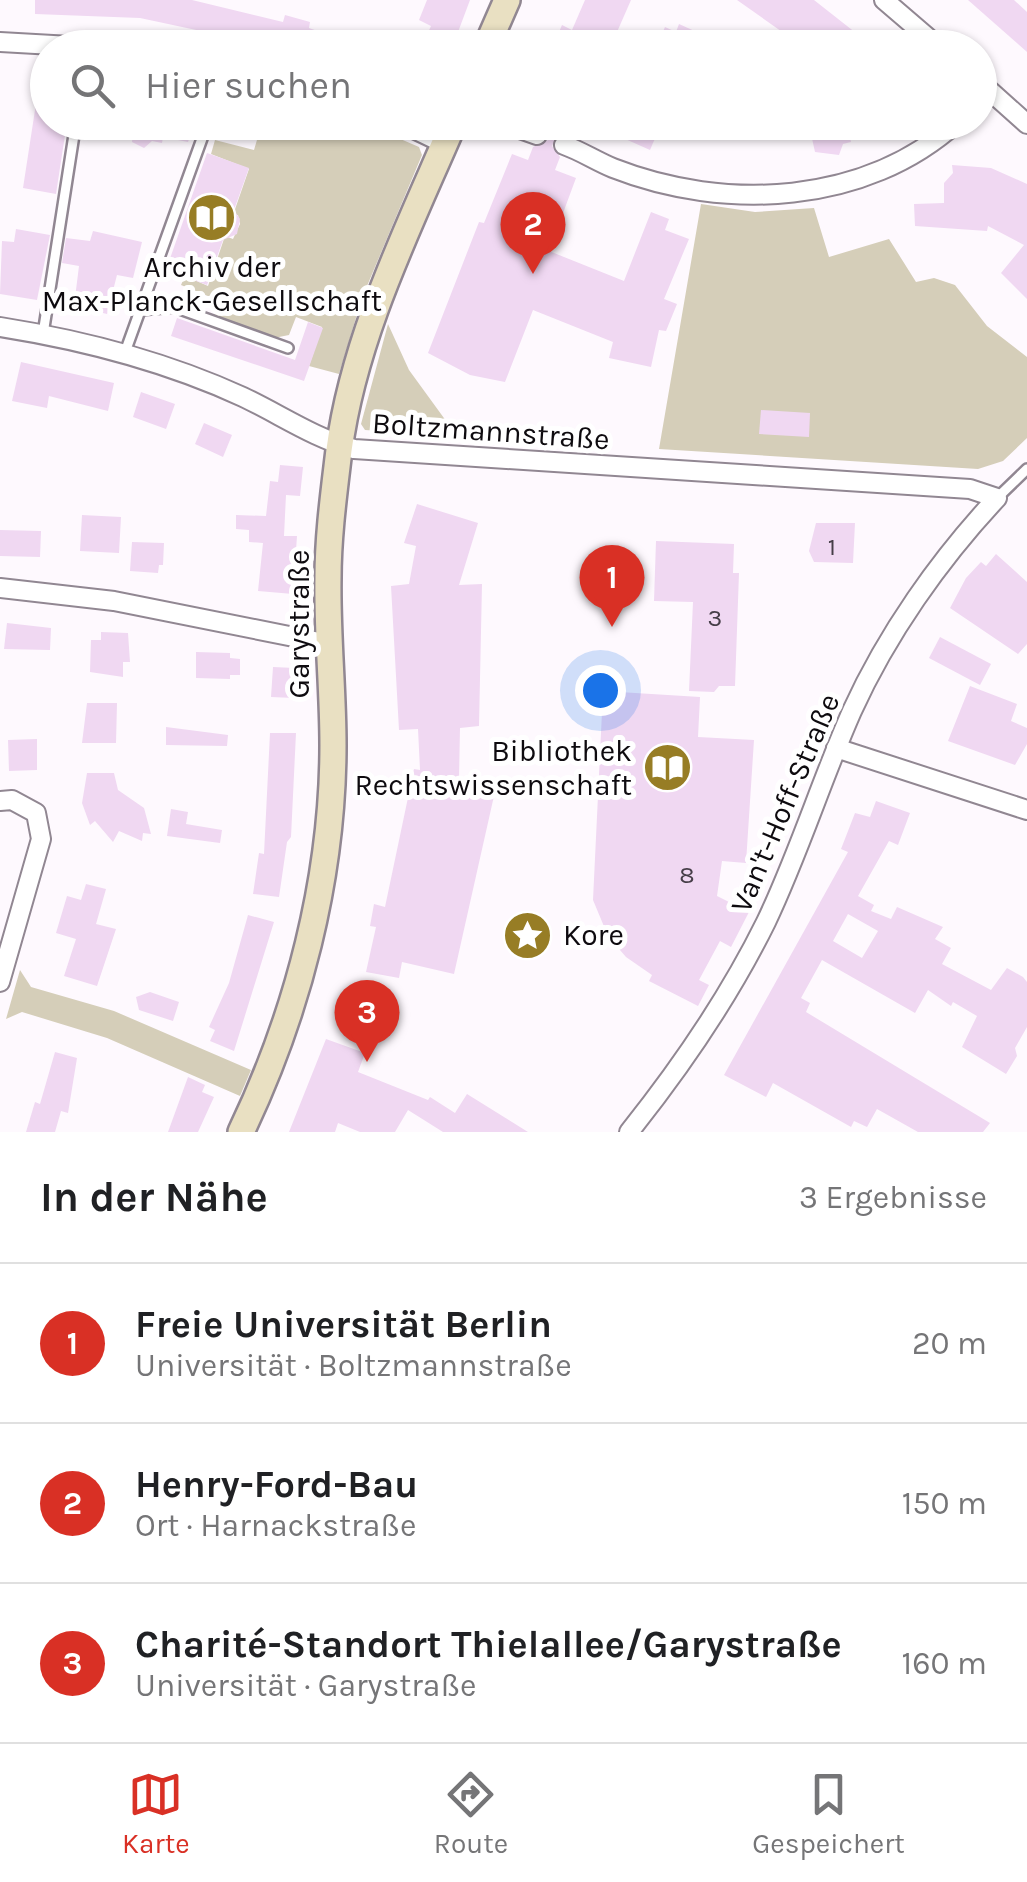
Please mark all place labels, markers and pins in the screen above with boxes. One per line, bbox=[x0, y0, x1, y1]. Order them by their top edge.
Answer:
library icon: Archiv der Max-Planck-Gesellschaft bbox=[186, 192, 238, 244]
pin: 2 bbox=[500, 192, 566, 274]
place label: Archiv der Max-Planck-Gesellschaft bbox=[42, 249, 382, 319]
pin: 1 bbox=[580, 544, 644, 627]
place label: Bibliothek Rechtswissenschaft bbox=[354, 733, 632, 803]
library icon: Bibliothek Rechtswissenschaft bbox=[641, 742, 693, 794]
place icon: Kore bbox=[502, 909, 554, 961]
place label: Kore bbox=[563, 917, 624, 953]
pin: 3 bbox=[334, 980, 400, 1062]

